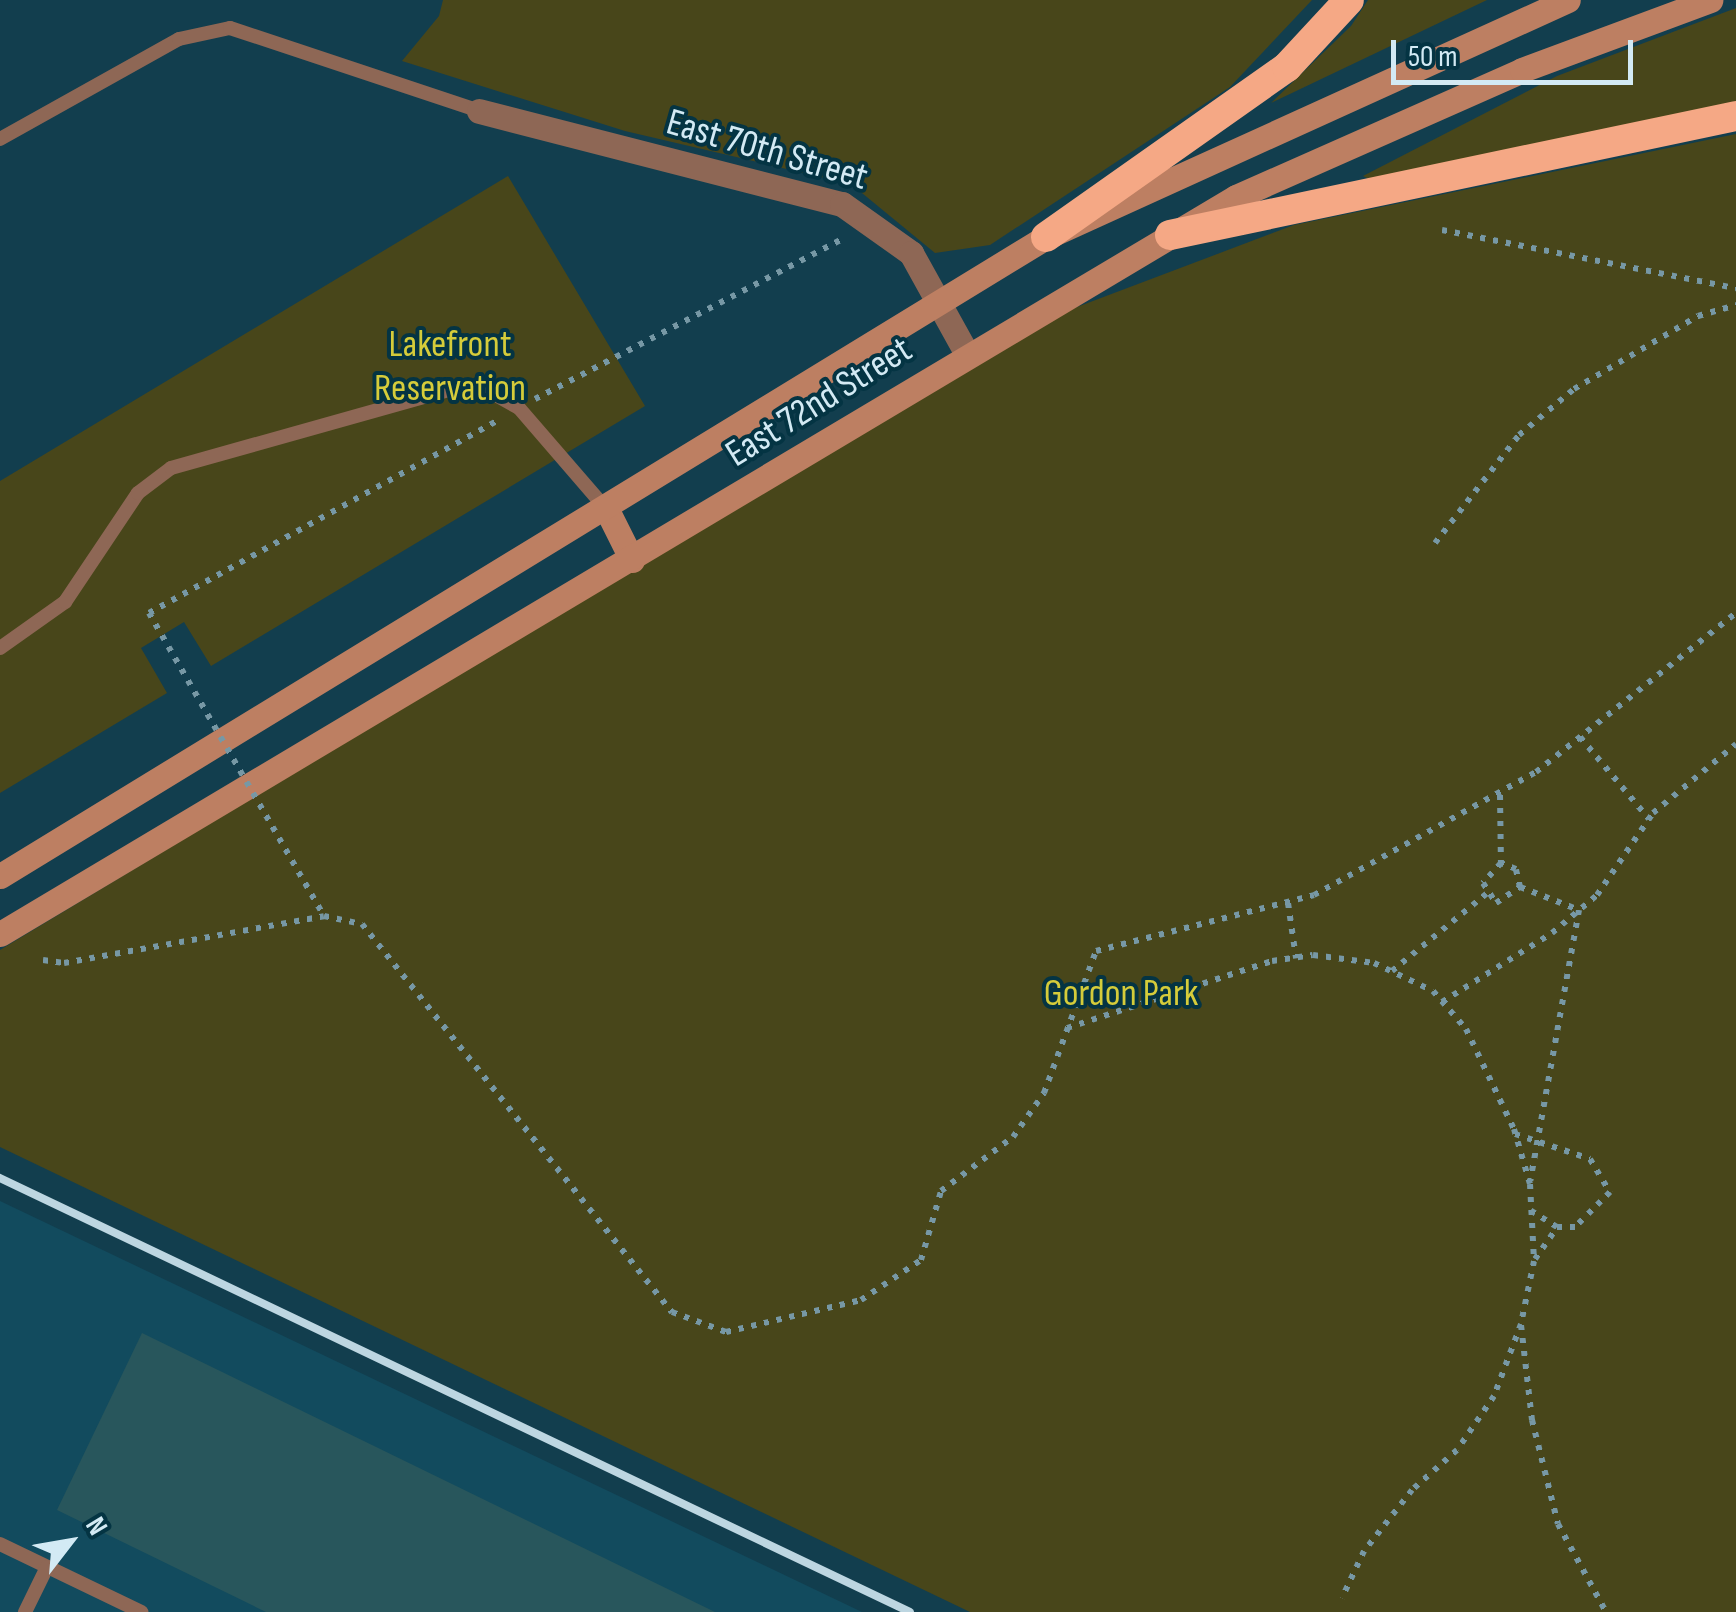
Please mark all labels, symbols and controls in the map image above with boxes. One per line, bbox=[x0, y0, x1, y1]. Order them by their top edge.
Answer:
scale bar bbox=[1396, 20, 1638, 82]
text: 50 m bbox=[1408, 39, 1457, 75]
street label: East 70th Street bbox=[661, 100, 873, 200]
park label: Lakefront Reservation bbox=[374, 322, 526, 412]
street label: East 72nd Street bbox=[718, 327, 920, 477]
park label: Gordon Park bbox=[1044, 971, 1198, 1017]
north arrow bbox=[20, 1492, 120, 1592]
text: N bbox=[78, 1511, 114, 1541]

